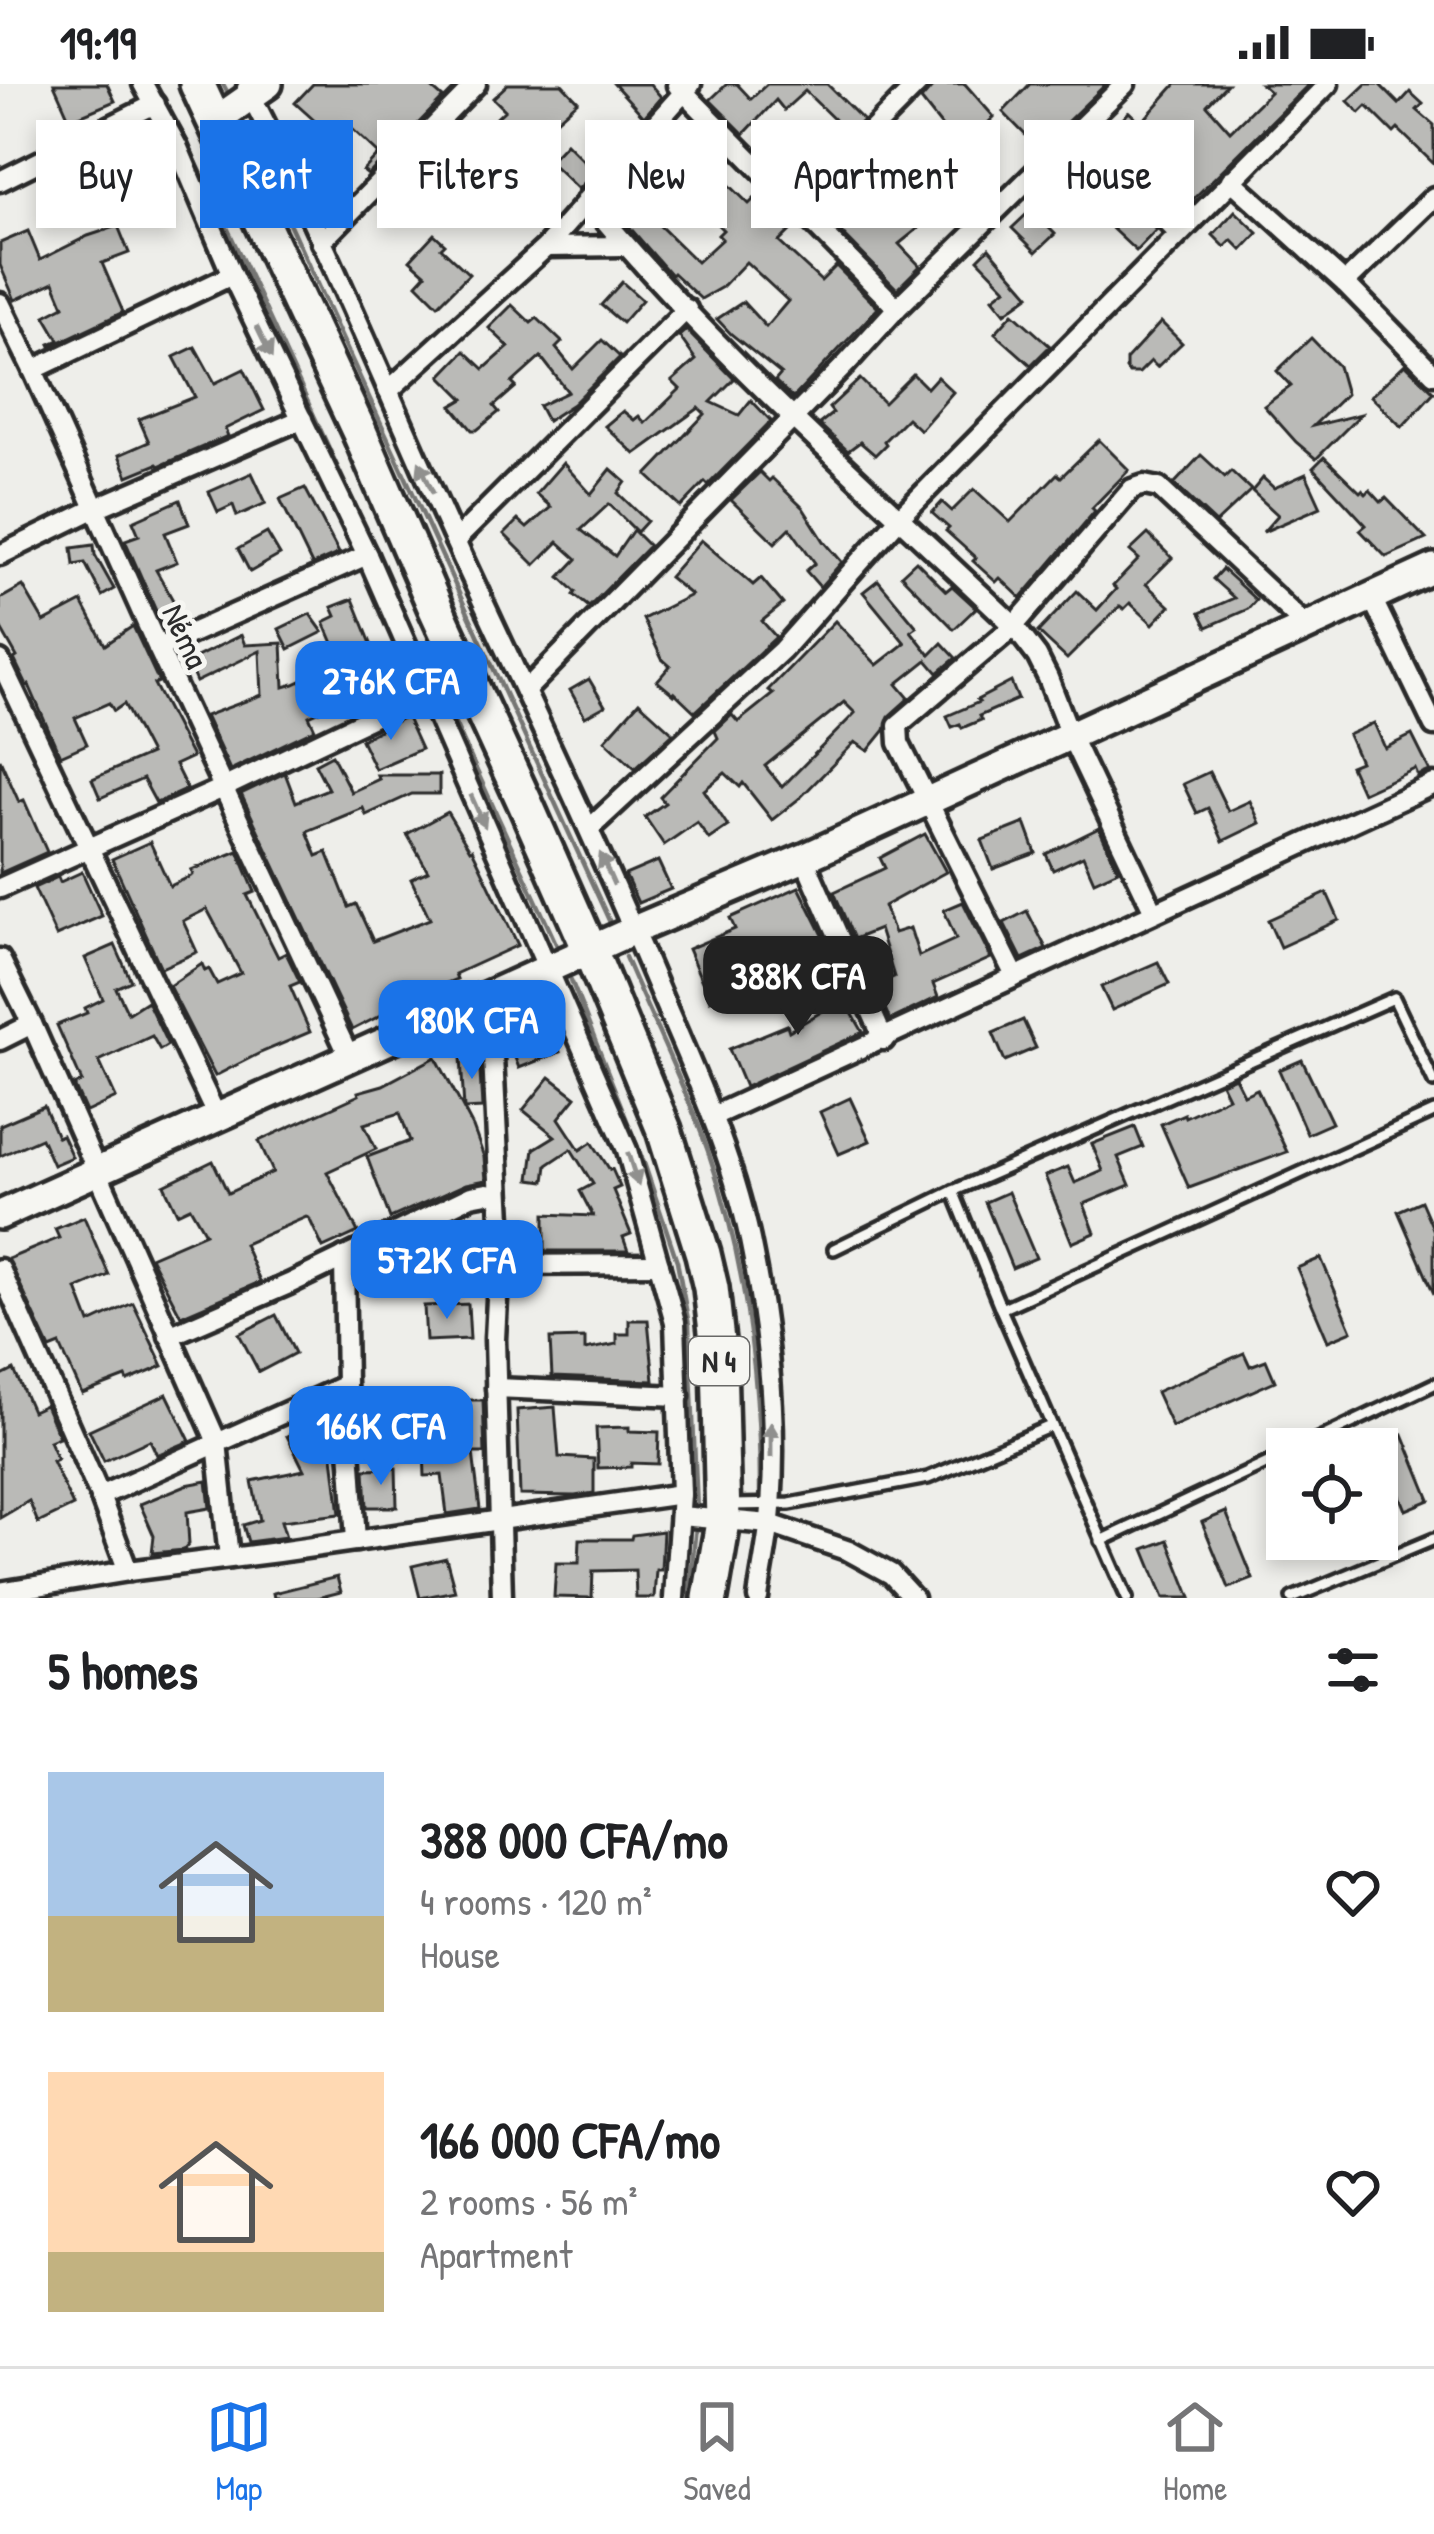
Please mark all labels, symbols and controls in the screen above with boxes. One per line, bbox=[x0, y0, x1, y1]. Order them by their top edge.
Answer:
text: 19:19 bbox=[60, 12, 136, 73]
chip: Buy bbox=[36, 120, 176, 228]
chip: Rent bbox=[200, 120, 353, 228]
chip: Filters bbox=[377, 120, 561, 228]
chip: New bbox=[585, 120, 727, 228]
chip: Apartment bbox=[751, 120, 1000, 228]
chip: House bbox=[1024, 120, 1194, 228]
one-way arrow bbox=[254, 324, 274, 359]
one-way arrow bbox=[416, 459, 436, 494]
street label: Néma bbox=[152, 597, 220, 675]
pin: 276K CFA bbox=[267, 641, 515, 743]
text: 276K CFA bbox=[322, 653, 460, 706]
one-way arrow bbox=[469, 794, 489, 829]
one-way arrow bbox=[596, 851, 616, 886]
pin: 388K CFA bbox=[674, 936, 922, 1038]
text: 388K CFA bbox=[730, 948, 866, 1001]
pin: 180K CFA bbox=[348, 980, 596, 1082]
text: 180K CFA bbox=[406, 992, 538, 1045]
one-way arrow bbox=[624, 1151, 643, 1188]
pin: 572K CFA bbox=[323, 1220, 571, 1322]
text: 572K CFA bbox=[378, 1232, 516, 1285]
road number: N 4 bbox=[689, 1337, 749, 1385]
pin: 166K CFA bbox=[257, 1386, 505, 1488]
text: 166K CFA bbox=[316, 1398, 446, 1451]
one-way arrow bbox=[761, 1420, 781, 1458]
map controls bbox=[1266, 1428, 1398, 1560]
button: locate bbox=[1266, 1428, 1398, 1560]
text: 5 homes bbox=[48, 1636, 198, 1705]
icon: filters bbox=[1320, 1637, 1386, 1703]
text: 388 000 CFA/mo bbox=[420, 1805, 728, 1874]
icon: home bbox=[144, 1820, 288, 1964]
icon: heart bbox=[1320, 1859, 1386, 1925]
text: 4 rooms · 120 m² bbox=[420, 1874, 652, 1927]
text: House bbox=[420, 1927, 500, 1980]
text: 166 000 CFA/mo bbox=[420, 2105, 720, 2174]
icon: home bbox=[144, 2120, 288, 2264]
icon: heart bbox=[1320, 2159, 1386, 2225]
text: 2 rooms · 56 m² bbox=[420, 2174, 637, 2227]
text: Apartment bbox=[420, 2227, 573, 2280]
tab: Map bbox=[206, 2394, 272, 2510]
tab: Saved bbox=[683, 2394, 751, 2510]
tab: Home bbox=[1162, 2394, 1228, 2510]

